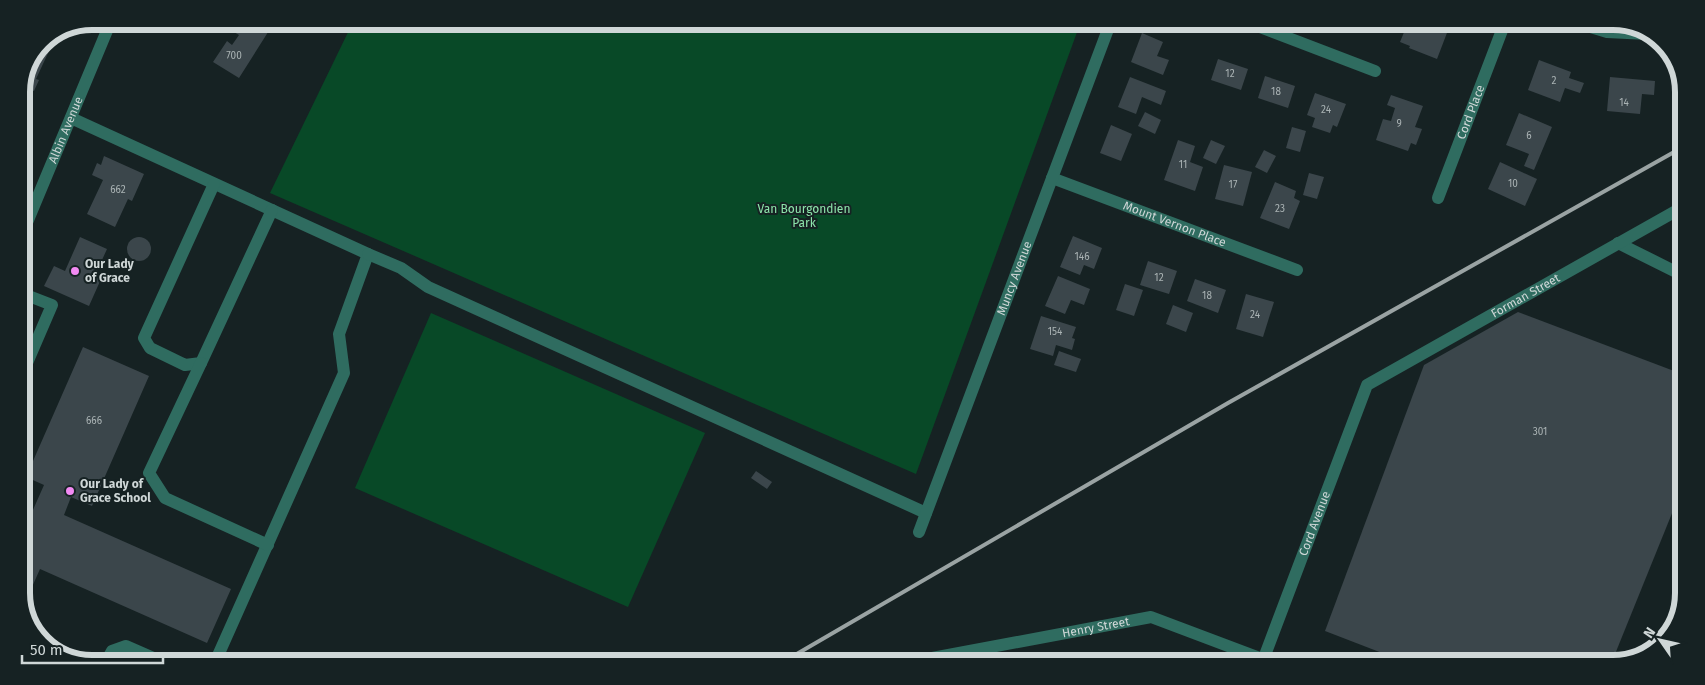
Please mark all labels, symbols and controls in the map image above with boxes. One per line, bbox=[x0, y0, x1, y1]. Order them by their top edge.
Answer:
house number: 700 bbox=[226, 50, 242, 62]
house number: 12 bbox=[1225, 68, 1235, 80]
house number: 2 bbox=[1552, 75, 1557, 87]
street label: Cord Place bbox=[1454, 83, 1488, 141]
house number: 18 bbox=[1271, 86, 1281, 98]
street label: Albin Avenue bbox=[45, 94, 86, 165]
house number: 14 bbox=[1619, 97, 1630, 109]
house number: 24 bbox=[1321, 104, 1332, 116]
house number: 9 bbox=[1396, 118, 1402, 130]
house number: 6 bbox=[1526, 130, 1532, 142]
house number: 11 bbox=[1179, 159, 1187, 171]
house number: 10 bbox=[1508, 178, 1518, 190]
house number: 17 bbox=[1229, 179, 1238, 191]
house number: 662 bbox=[110, 184, 126, 196]
street label: Mount Vernon Place bbox=[1121, 198, 1228, 250]
park label: Van Bourgondien Park bbox=[758, 202, 850, 230]
house number: 23 bbox=[1275, 203, 1285, 215]
street label: Muncy Avenue bbox=[994, 239, 1035, 317]
house number: 146 bbox=[1075, 251, 1089, 263]
place label: Our Lady of Grace bbox=[85, 257, 135, 285]
marker: Our Lady of Grace bbox=[69, 265, 81, 277]
street label: Forman Street bbox=[1489, 270, 1563, 321]
house number: 12 bbox=[1154, 272, 1164, 284]
house number: 18 bbox=[1202, 290, 1212, 302]
house number: 24 bbox=[1250, 309, 1261, 321]
house number: 154 bbox=[1048, 326, 1063, 338]
house number: 666 bbox=[86, 415, 102, 427]
house number: 301 bbox=[1533, 426, 1547, 438]
place label: Our Lady of Grace School bbox=[80, 477, 151, 505]
marker: Our Lady of Grace School bbox=[64, 485, 76, 497]
street label: Cord Avenue bbox=[1296, 489, 1333, 558]
street label: Henry Street bbox=[1061, 614, 1131, 641]
north arrow bbox=[1635, 615, 1685, 665]
text: N bbox=[1640, 624, 1659, 642]
scale bar bbox=[22, 632, 164, 664]
text: 50 m bbox=[30, 641, 63, 659]

